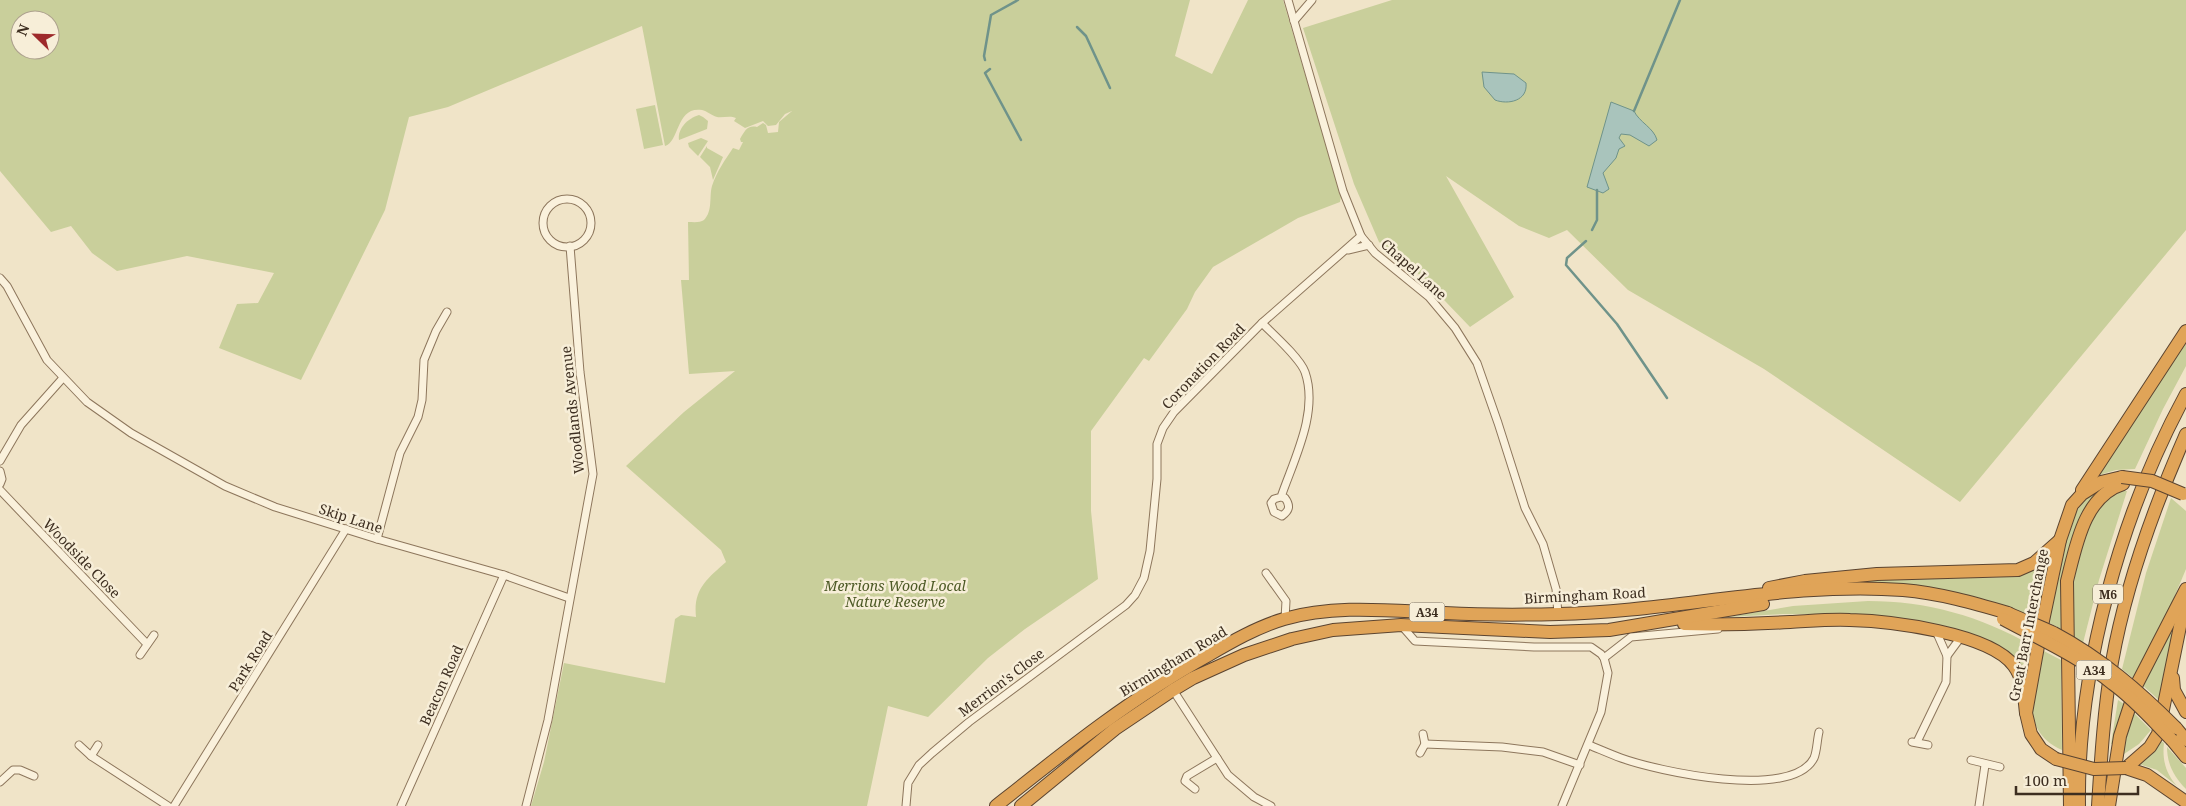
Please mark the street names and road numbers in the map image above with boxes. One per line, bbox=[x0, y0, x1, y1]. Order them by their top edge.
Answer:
street label: Chapel Lane bbox=[1377, 234, 1451, 304]
street label: Coronation Road bbox=[1157, 319, 1249, 413]
street label: Woodlands Avenue bbox=[556, 345, 588, 475]
street label: Skip Lane bbox=[317, 499, 385, 537]
street label: Woodside Close bbox=[39, 514, 125, 602]
street label: Great Barr Interchange bbox=[2004, 547, 2052, 703]
street label: Birmingham Road bbox=[1524, 582, 1647, 608]
road number: M6 bbox=[2093, 584, 2123, 604]
road number: A34 bbox=[1410, 602, 1444, 622]
street label: Birmingham Road bbox=[1116, 621, 1230, 701]
street label: Park Road bbox=[224, 627, 276, 695]
street label: Beacon Road bbox=[415, 642, 467, 728]
street label: Merrion's Close bbox=[954, 644, 1048, 720]
road number: A34 bbox=[2076, 660, 2112, 680]

